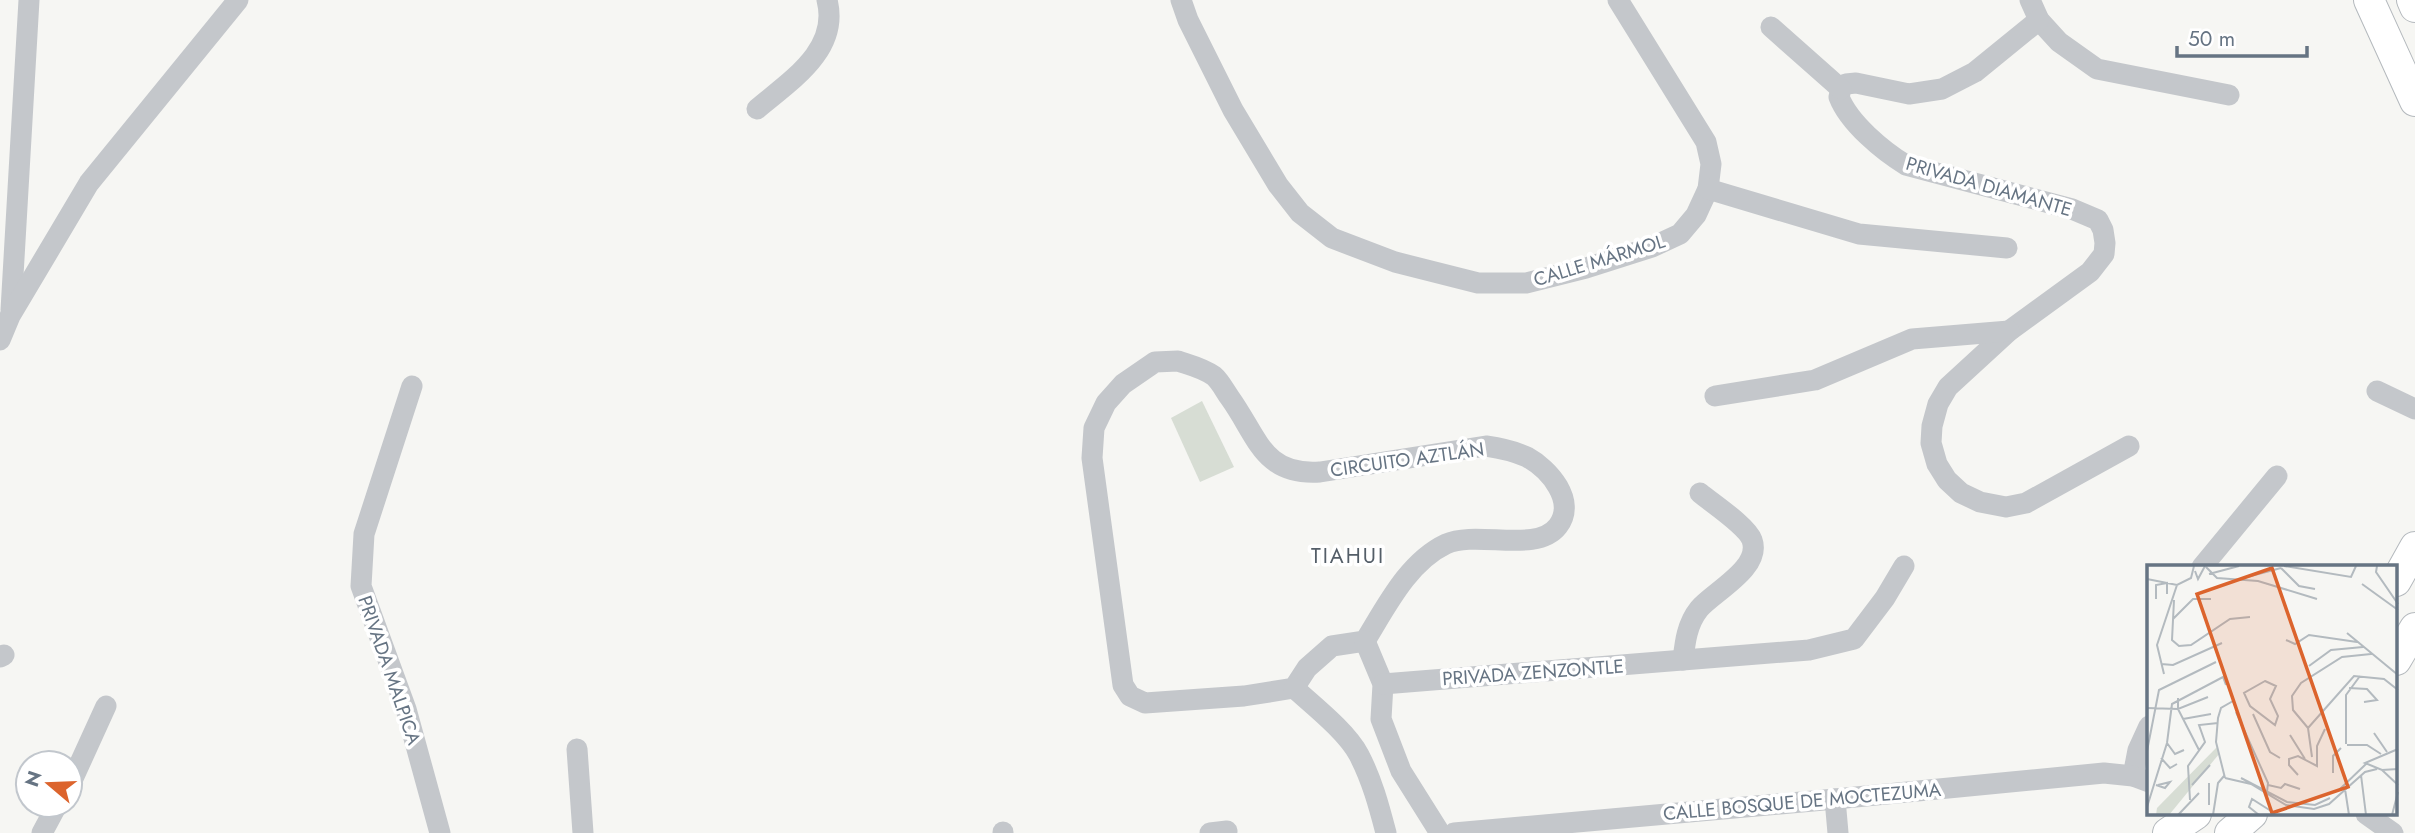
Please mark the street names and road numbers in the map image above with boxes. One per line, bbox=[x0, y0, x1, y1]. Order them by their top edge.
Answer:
street label: PRIVADA DIAMANTE bbox=[1903, 150, 2075, 223]
street label: CALLE MÁRMOL bbox=[1530, 228, 1669, 293]
street label: CIRCUITO AZTLÁN bbox=[1328, 435, 1486, 484]
street label: PRIVADA MALPICA bbox=[351, 592, 428, 749]
street label: PRIVADA ZENZONTLE bbox=[1441, 653, 1625, 692]
street label: CALLE BOSQUE DE MOCTEZUMA bbox=[1662, 776, 1943, 827]

